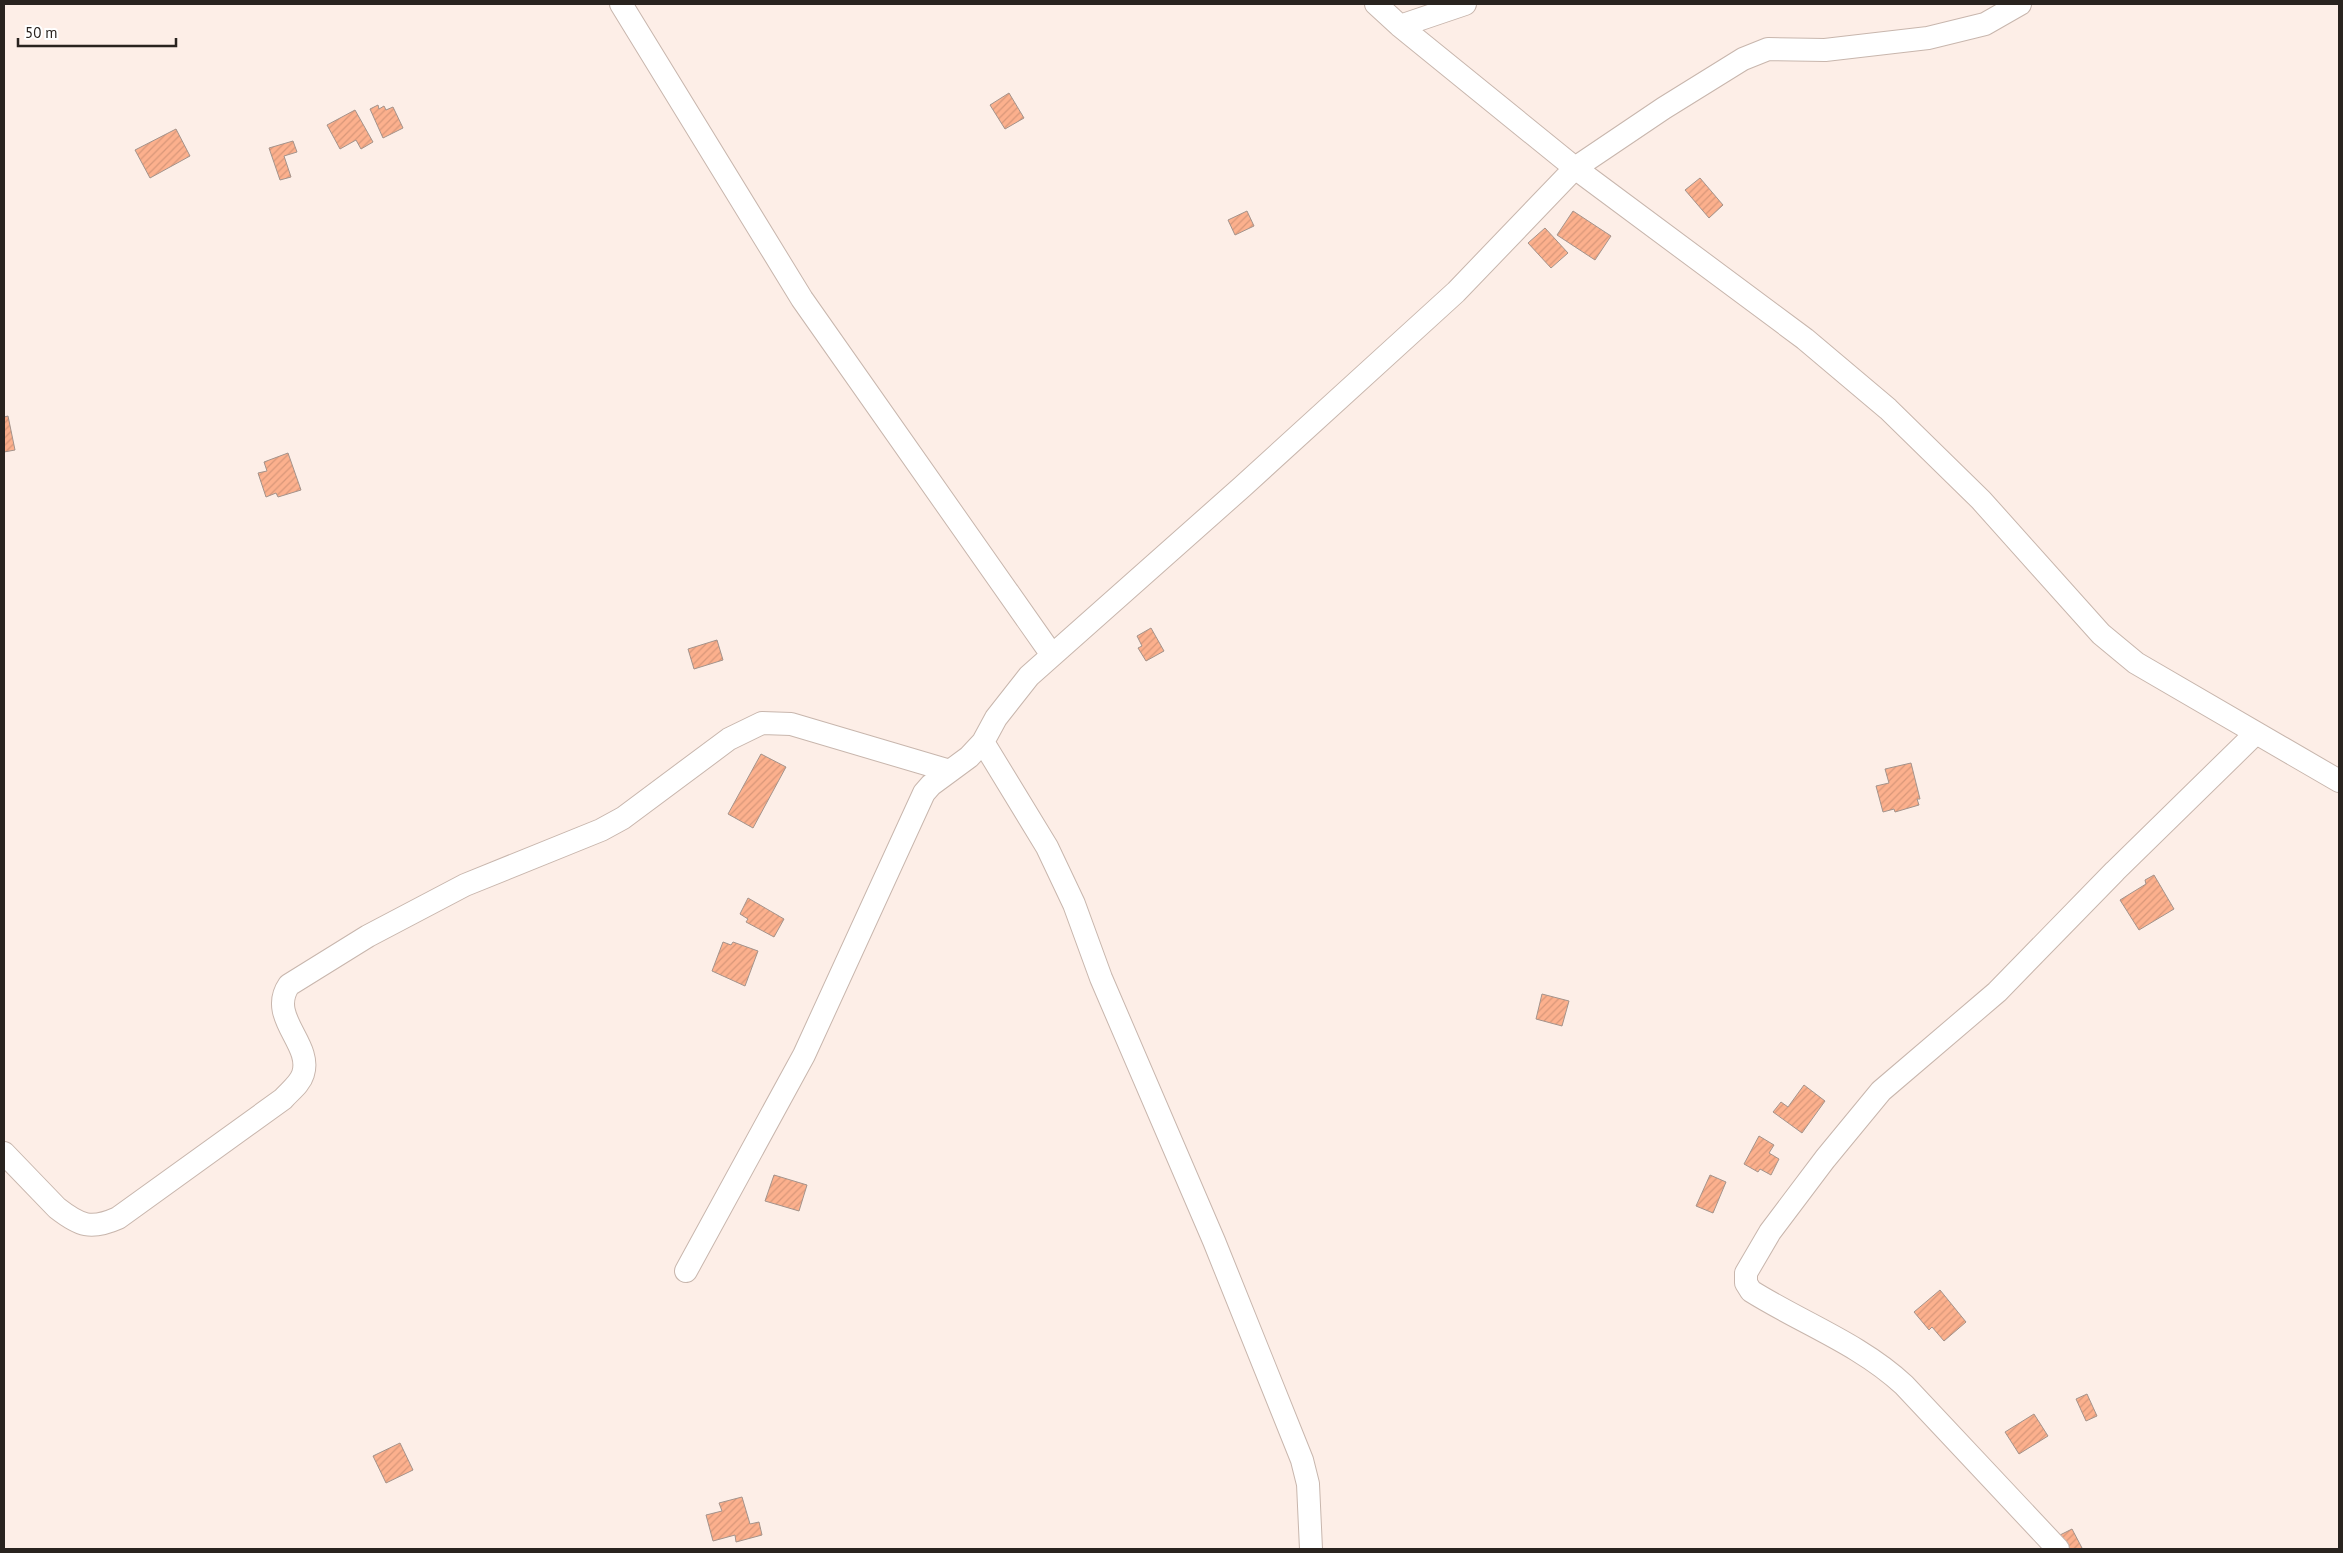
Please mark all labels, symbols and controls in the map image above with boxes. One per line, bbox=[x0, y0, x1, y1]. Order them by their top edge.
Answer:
scale bar bbox=[18, 15, 175, 47]
text: 50 m bbox=[25, 23, 58, 42]

